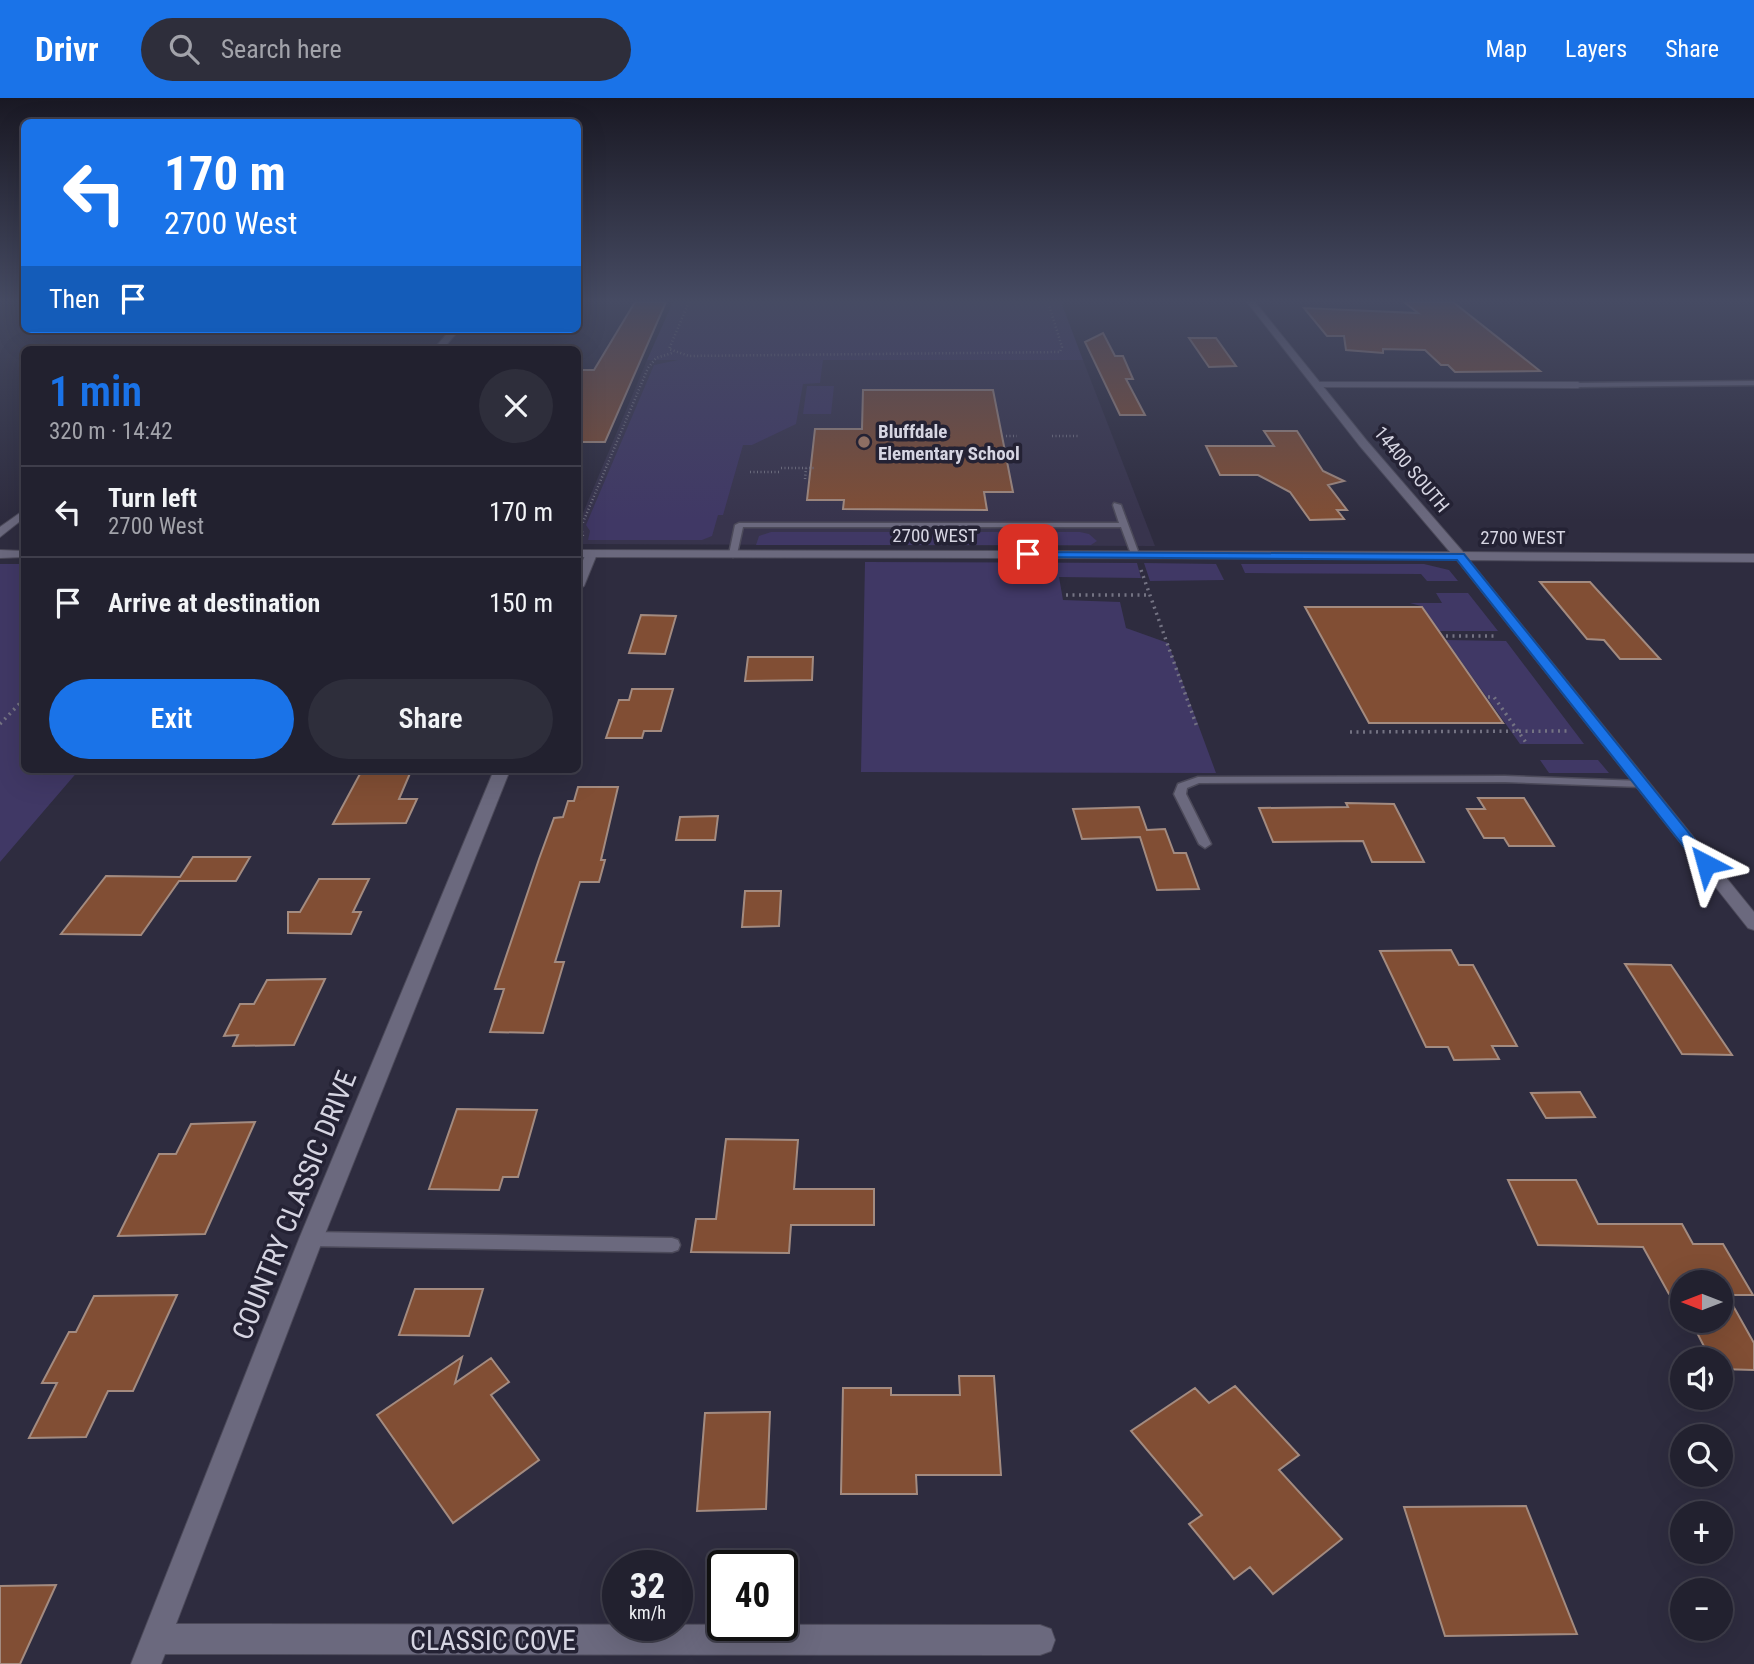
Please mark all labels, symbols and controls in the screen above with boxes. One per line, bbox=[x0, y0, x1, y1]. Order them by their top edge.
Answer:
search box bbox=[141, 18, 631, 81]
text: Drivr bbox=[35, 30, 99, 69]
icon: search bbox=[165, 30, 203, 68]
text: Search here bbox=[221, 34, 342, 64]
text: Map bbox=[1486, 35, 1527, 63]
text: Layers bbox=[1565, 35, 1627, 63]
text: Share bbox=[1665, 35, 1719, 63]
text: 170 m bbox=[164, 145, 286, 202]
icon: left bbox=[49, 147, 140, 238]
text: 2700 West bbox=[164, 204, 297, 242]
icon: arrive bbox=[114, 280, 152, 318]
text: Then bbox=[49, 284, 100, 314]
text: 1 min bbox=[49, 367, 142, 416]
button: close bbox=[479, 369, 553, 443]
text: 320 m · 14:42 bbox=[49, 418, 173, 445]
place label: Bluffdale Elementary School bbox=[878, 420, 1020, 465]
street label: 14400 SOUTH bbox=[1369, 422, 1454, 517]
marker: Bluffdale Elementary School bbox=[856, 434, 872, 450]
text: Turn left bbox=[108, 483, 197, 513]
icon: left bbox=[49, 493, 87, 531]
text: 170 m bbox=[489, 497, 553, 527]
text: 2700 West bbox=[108, 513, 204, 540]
street label: 2700 WEST bbox=[892, 524, 978, 547]
pin bbox=[998, 524, 1058, 584]
street label: 2700 WEST bbox=[1480, 526, 1566, 549]
icon: arrive bbox=[1009, 535, 1047, 573]
icon: arrive bbox=[49, 584, 87, 622]
text: Arrive at destination bbox=[108, 588, 320, 618]
text: 150 m bbox=[489, 588, 553, 618]
button: Exit bbox=[49, 679, 294, 759]
button: Share bbox=[308, 679, 553, 759]
position arrow bbox=[1669, 827, 1743, 901]
street label: COUNTRY CLASSIC DRIVE bbox=[225, 1066, 363, 1344]
north arrow bbox=[1670, 1270, 1732, 1334]
map controls bbox=[1670, 1270, 1733, 1641]
button: sound bbox=[1670, 1347, 1733, 1410]
button: search bbox=[1670, 1424, 1733, 1487]
button: + bbox=[1670, 1501, 1733, 1564]
speed limit sign: 40 bbox=[707, 1550, 798, 1641]
text: 32 bbox=[630, 1566, 665, 1607]
button: − bbox=[1670, 1578, 1733, 1641]
text: km/h bbox=[629, 1602, 666, 1623]
street label: CLASSIC COVE bbox=[410, 1624, 576, 1657]

